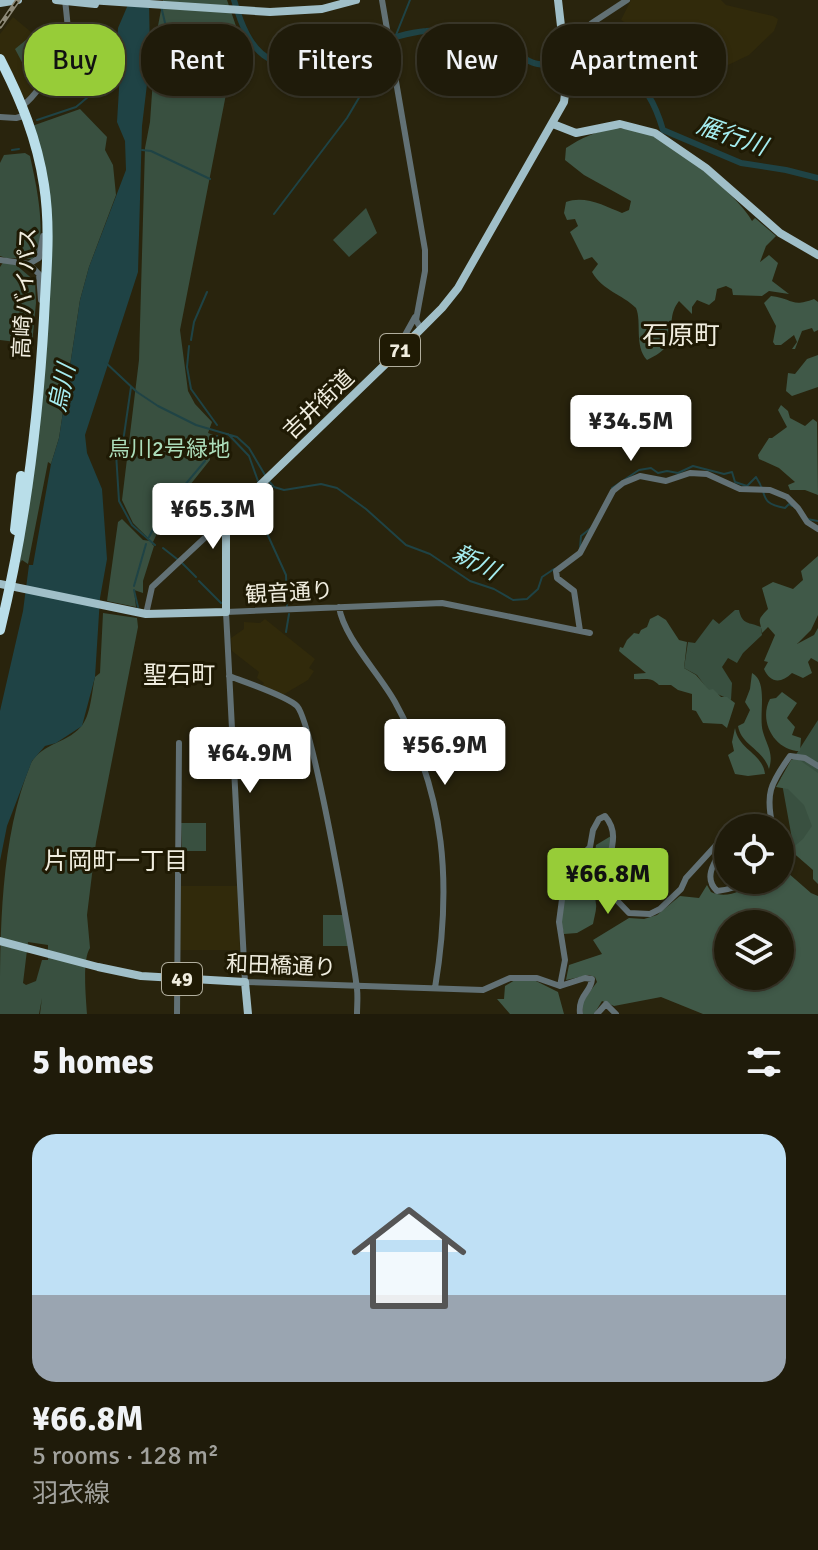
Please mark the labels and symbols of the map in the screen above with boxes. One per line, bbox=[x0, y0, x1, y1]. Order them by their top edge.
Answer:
water label: 雁行川 bbox=[693, 110, 774, 163]
street label: 高崎バイパス bbox=[8, 227, 41, 359]
district label: 石原町 bbox=[642, 320, 720, 352]
road number: 71 bbox=[380, 334, 420, 366]
water label: 烏川 bbox=[42, 358, 82, 415]
street label: 吉井街道 bbox=[277, 364, 359, 445]
pin: ¥34.5M bbox=[566, 395, 696, 463]
park label: 烏川2号緑地 bbox=[108, 435, 230, 462]
pin: ¥65.3M bbox=[148, 483, 278, 551]
water label: 新川 bbox=[448, 537, 507, 588]
street label: 観音通り bbox=[244, 577, 334, 608]
district label: 聖石町 bbox=[143, 660, 215, 690]
pin: ¥56.9M bbox=[380, 719, 510, 787]
pin: ¥64.9M bbox=[185, 727, 315, 795]
district label: 片岡町一丁目 bbox=[44, 846, 188, 876]
pin: ¥66.8M bbox=[543, 848, 673, 916]
street label: 和田橋通り bbox=[226, 950, 336, 981]
road number: 49 bbox=[162, 963, 202, 995]

